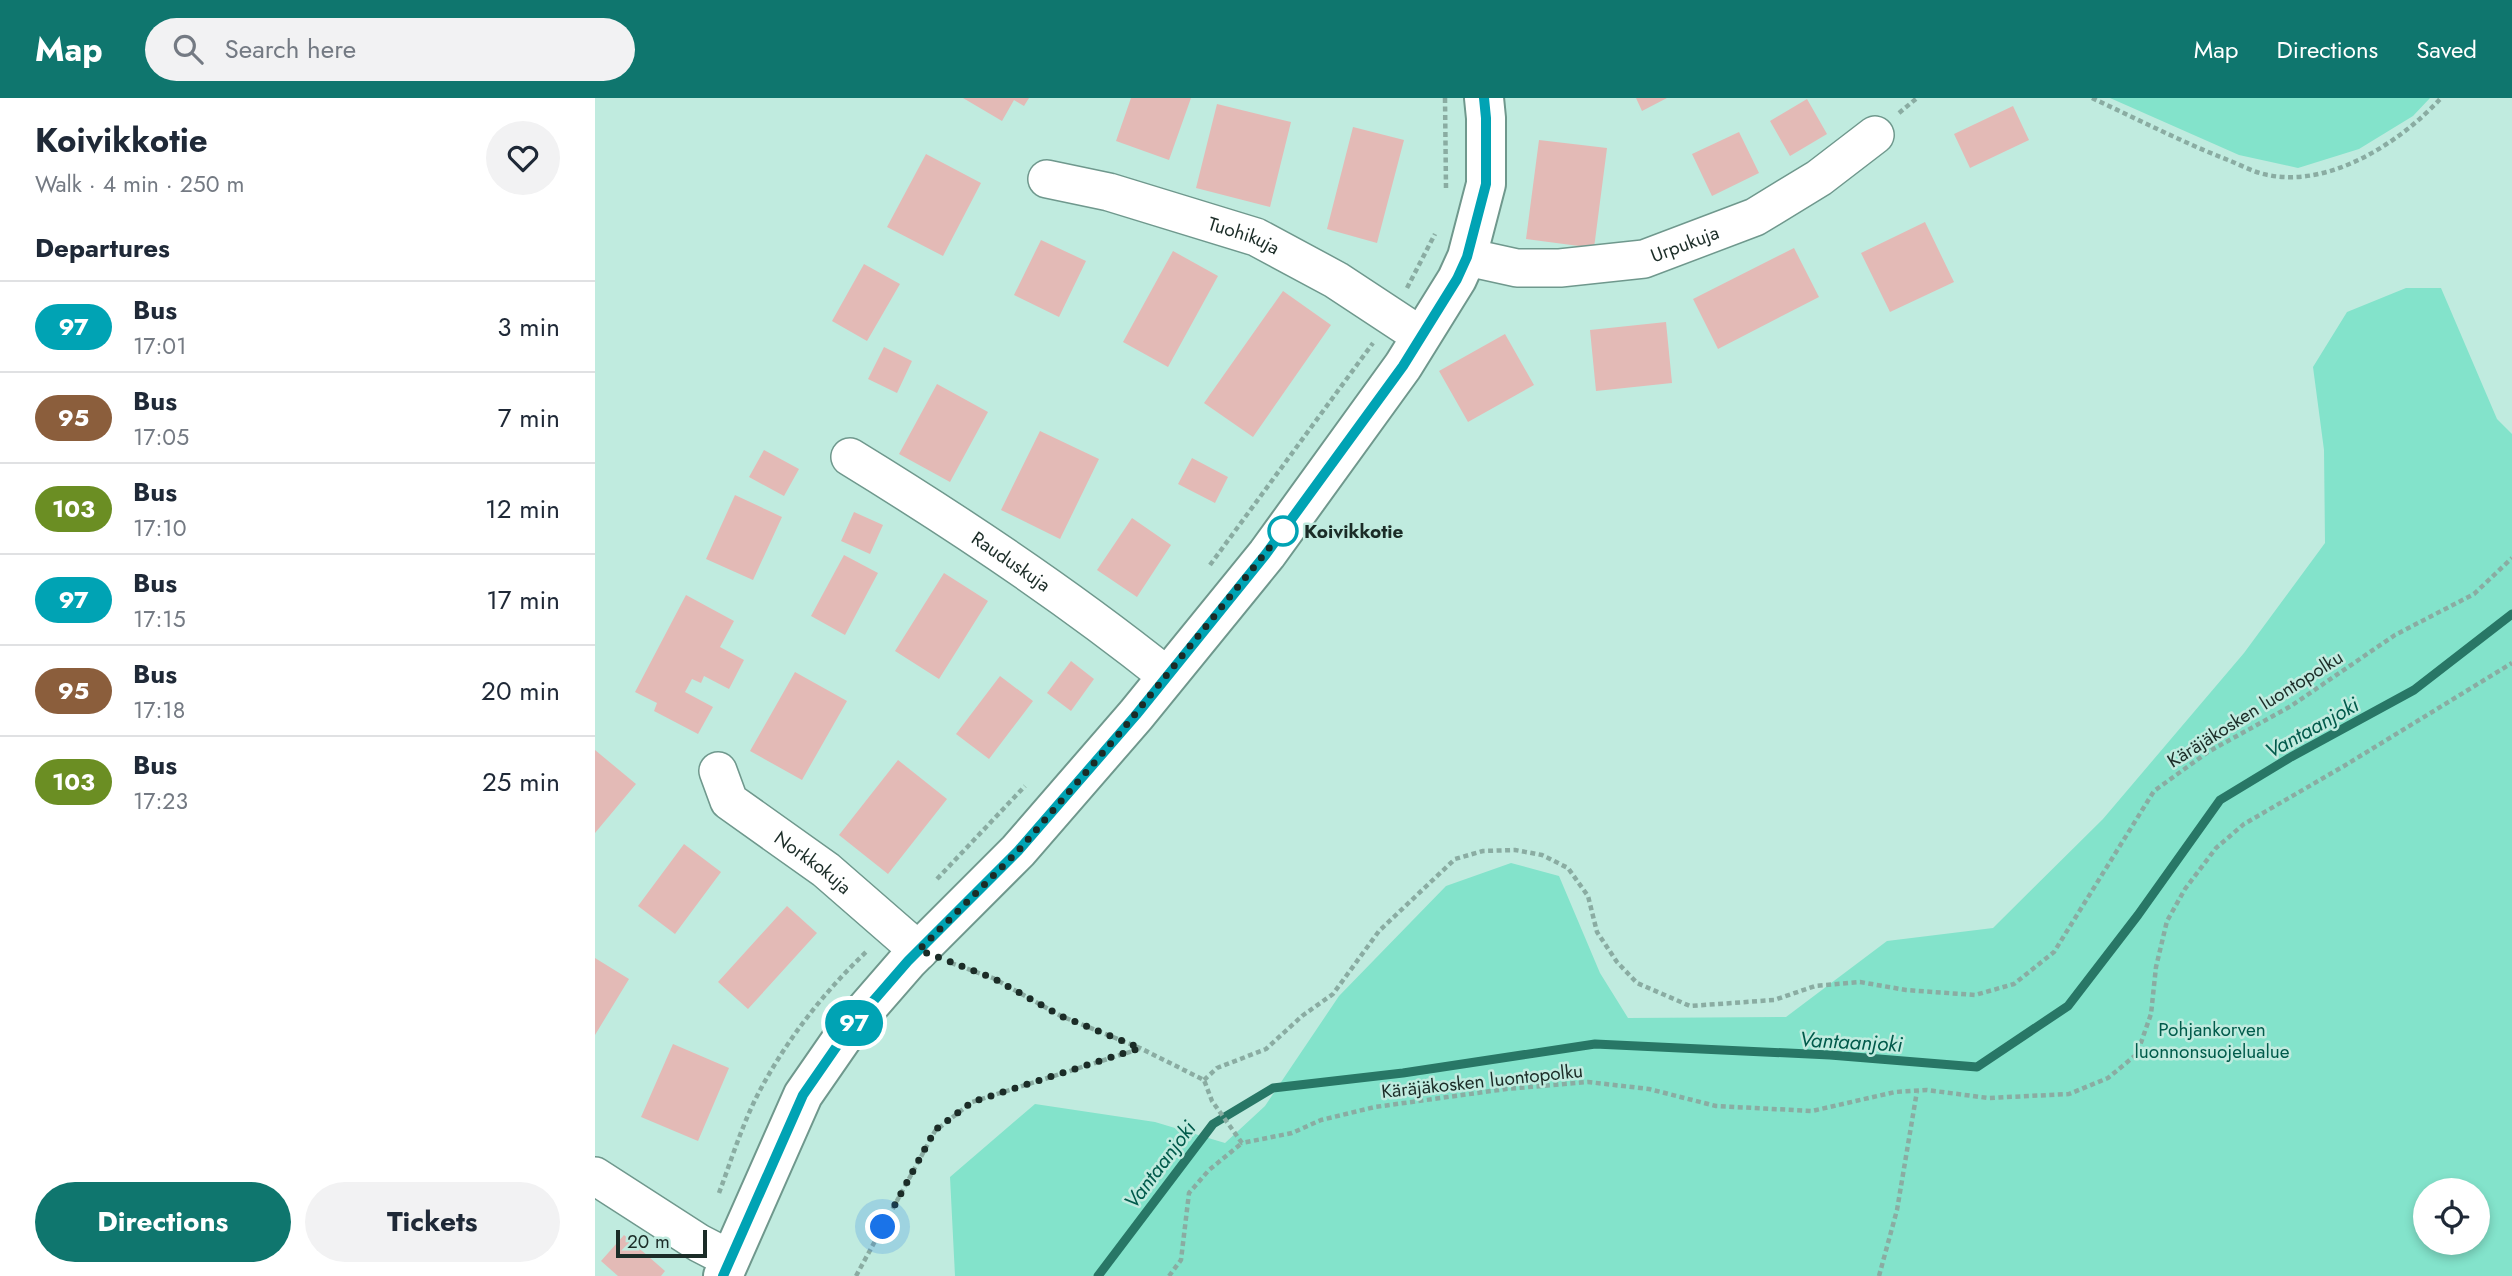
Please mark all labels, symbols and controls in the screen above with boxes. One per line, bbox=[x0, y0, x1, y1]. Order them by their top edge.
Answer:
search box bbox=[145, 18, 635, 81]
text: Map bbox=[35, 26, 103, 73]
icon: search bbox=[169, 30, 207, 68]
text: Search here bbox=[225, 30, 356, 68]
text: Map bbox=[2194, 32, 2239, 67]
text: Directions bbox=[2277, 32, 2378, 67]
text: Saved bbox=[2416, 32, 2477, 67]
text: Koivikkotie bbox=[35, 117, 208, 164]
button: heart bbox=[486, 121, 560, 195]
text: Walk · 4 min · 250 m bbox=[35, 167, 244, 201]
street label: Tuohikuja bbox=[1205, 210, 1285, 261]
street label: Urpukuja bbox=[1646, 218, 1723, 269]
text: Departures bbox=[35, 229, 170, 267]
text: Bus bbox=[133, 291, 177, 329]
text: 3 min bbox=[497, 308, 560, 346]
text: 97 bbox=[59, 309, 88, 344]
text: 17:01 bbox=[133, 329, 186, 363]
text: Bus bbox=[133, 382, 177, 420]
text: 7 min bbox=[498, 399, 560, 437]
text: 95 bbox=[58, 400, 89, 435]
text: 17:05 bbox=[133, 420, 189, 454]
text: Bus bbox=[133, 473, 177, 511]
text: 12 min bbox=[485, 490, 560, 528]
text: 103 bbox=[52, 491, 95, 526]
text: 17:10 bbox=[133, 511, 186, 545]
marker: Koivikkotie bbox=[1268, 516, 1298, 546]
place label: Koivikkotie bbox=[1304, 518, 1404, 545]
street label: Rauduskuja bbox=[966, 525, 1056, 598]
text: Bus bbox=[133, 564, 177, 602]
text: 17 min bbox=[486, 581, 560, 619]
text: 97 bbox=[59, 582, 88, 617]
text: 17:15 bbox=[133, 602, 186, 636]
street label: Käräjäkosken luontopolku bbox=[2162, 644, 2348, 774]
text: Bus bbox=[133, 655, 177, 693]
text: 20 min bbox=[481, 672, 560, 710]
text: 95 bbox=[58, 673, 89, 708]
water label: Vantaanjoki bbox=[2260, 690, 2365, 766]
text: 17:18 bbox=[133, 693, 185, 727]
text: Bus bbox=[133, 746, 177, 784]
text: 25 min bbox=[482, 763, 560, 801]
text: 103 bbox=[52, 764, 95, 799]
text: 17:23 bbox=[133, 784, 188, 818]
street label: Norkkokuja bbox=[769, 824, 858, 900]
line badge: 97 bbox=[823, 1000, 885, 1046]
text: 97 bbox=[839, 1005, 869, 1040]
park label: Pohjankorven luonnonsuojelualue bbox=[2134, 1016, 2290, 1065]
water label: Vantaanjoki bbox=[1799, 1024, 1904, 1060]
street label: Käräjäkosken luontopolku bbox=[1380, 1057, 1584, 1105]
water label: Vantaanjoki bbox=[1117, 1114, 1203, 1215]
map controls bbox=[2413, 1178, 2490, 1255]
button: locate bbox=[2413, 1178, 2490, 1255]
button: Directions bbox=[35, 1182, 291, 1262]
button: Tickets bbox=[305, 1182, 560, 1262]
your location bbox=[865, 1209, 900, 1244]
scale bar bbox=[616, 1227, 707, 1259]
text: 20 m bbox=[627, 1228, 670, 1255]

